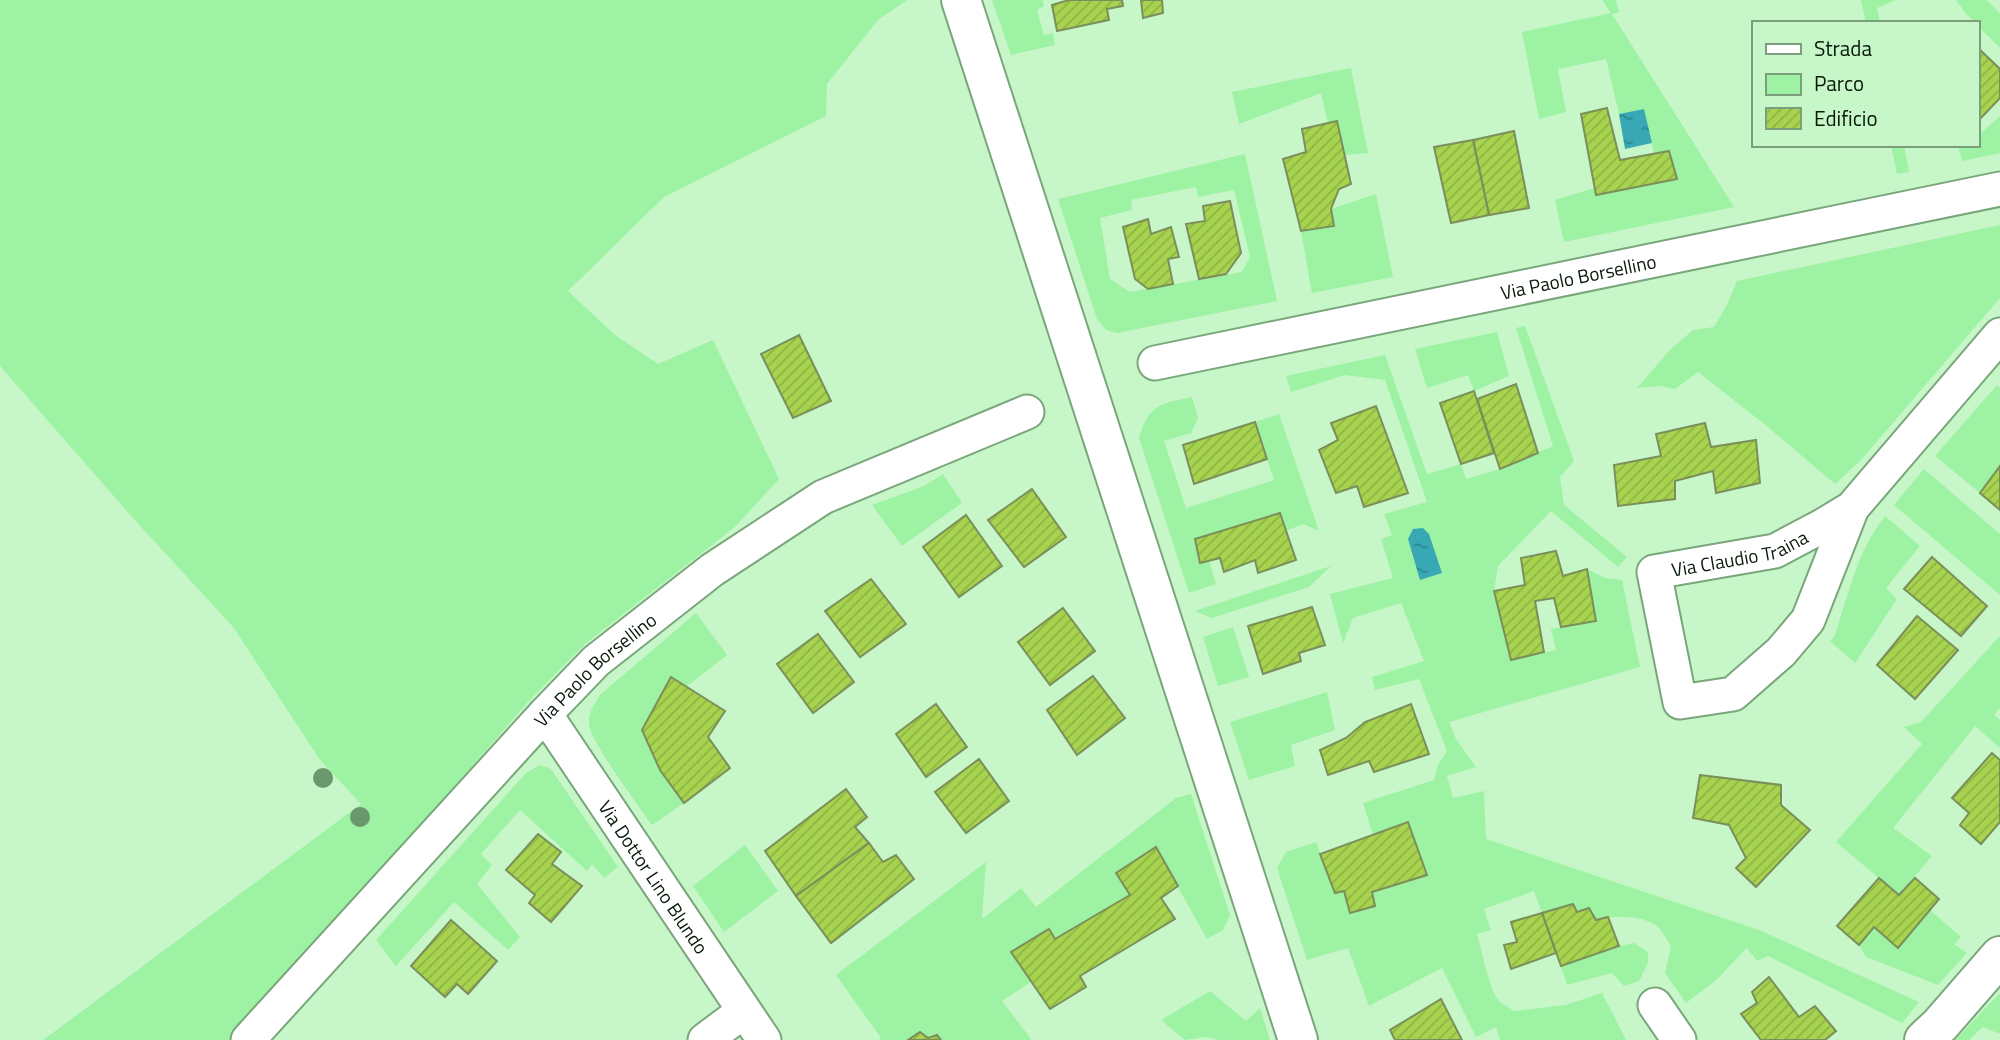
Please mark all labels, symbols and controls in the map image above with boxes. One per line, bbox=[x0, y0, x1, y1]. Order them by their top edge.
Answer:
legend bbox=[1752, 21, 1979, 147]
text: Strada bbox=[1814, 32, 1872, 64]
text: Parco bbox=[1814, 67, 1864, 99]
text: Edificio bbox=[1814, 102, 1878, 134]
street label: Via Paolo Borsellino bbox=[1498, 246, 1659, 306]
street label: Via Claudio Traina bbox=[1669, 522, 1813, 583]
street label: Via Paolo Borsellino bbox=[526, 605, 662, 733]
street label: Via Dottor Lino Blundo bbox=[592, 794, 716, 959]

